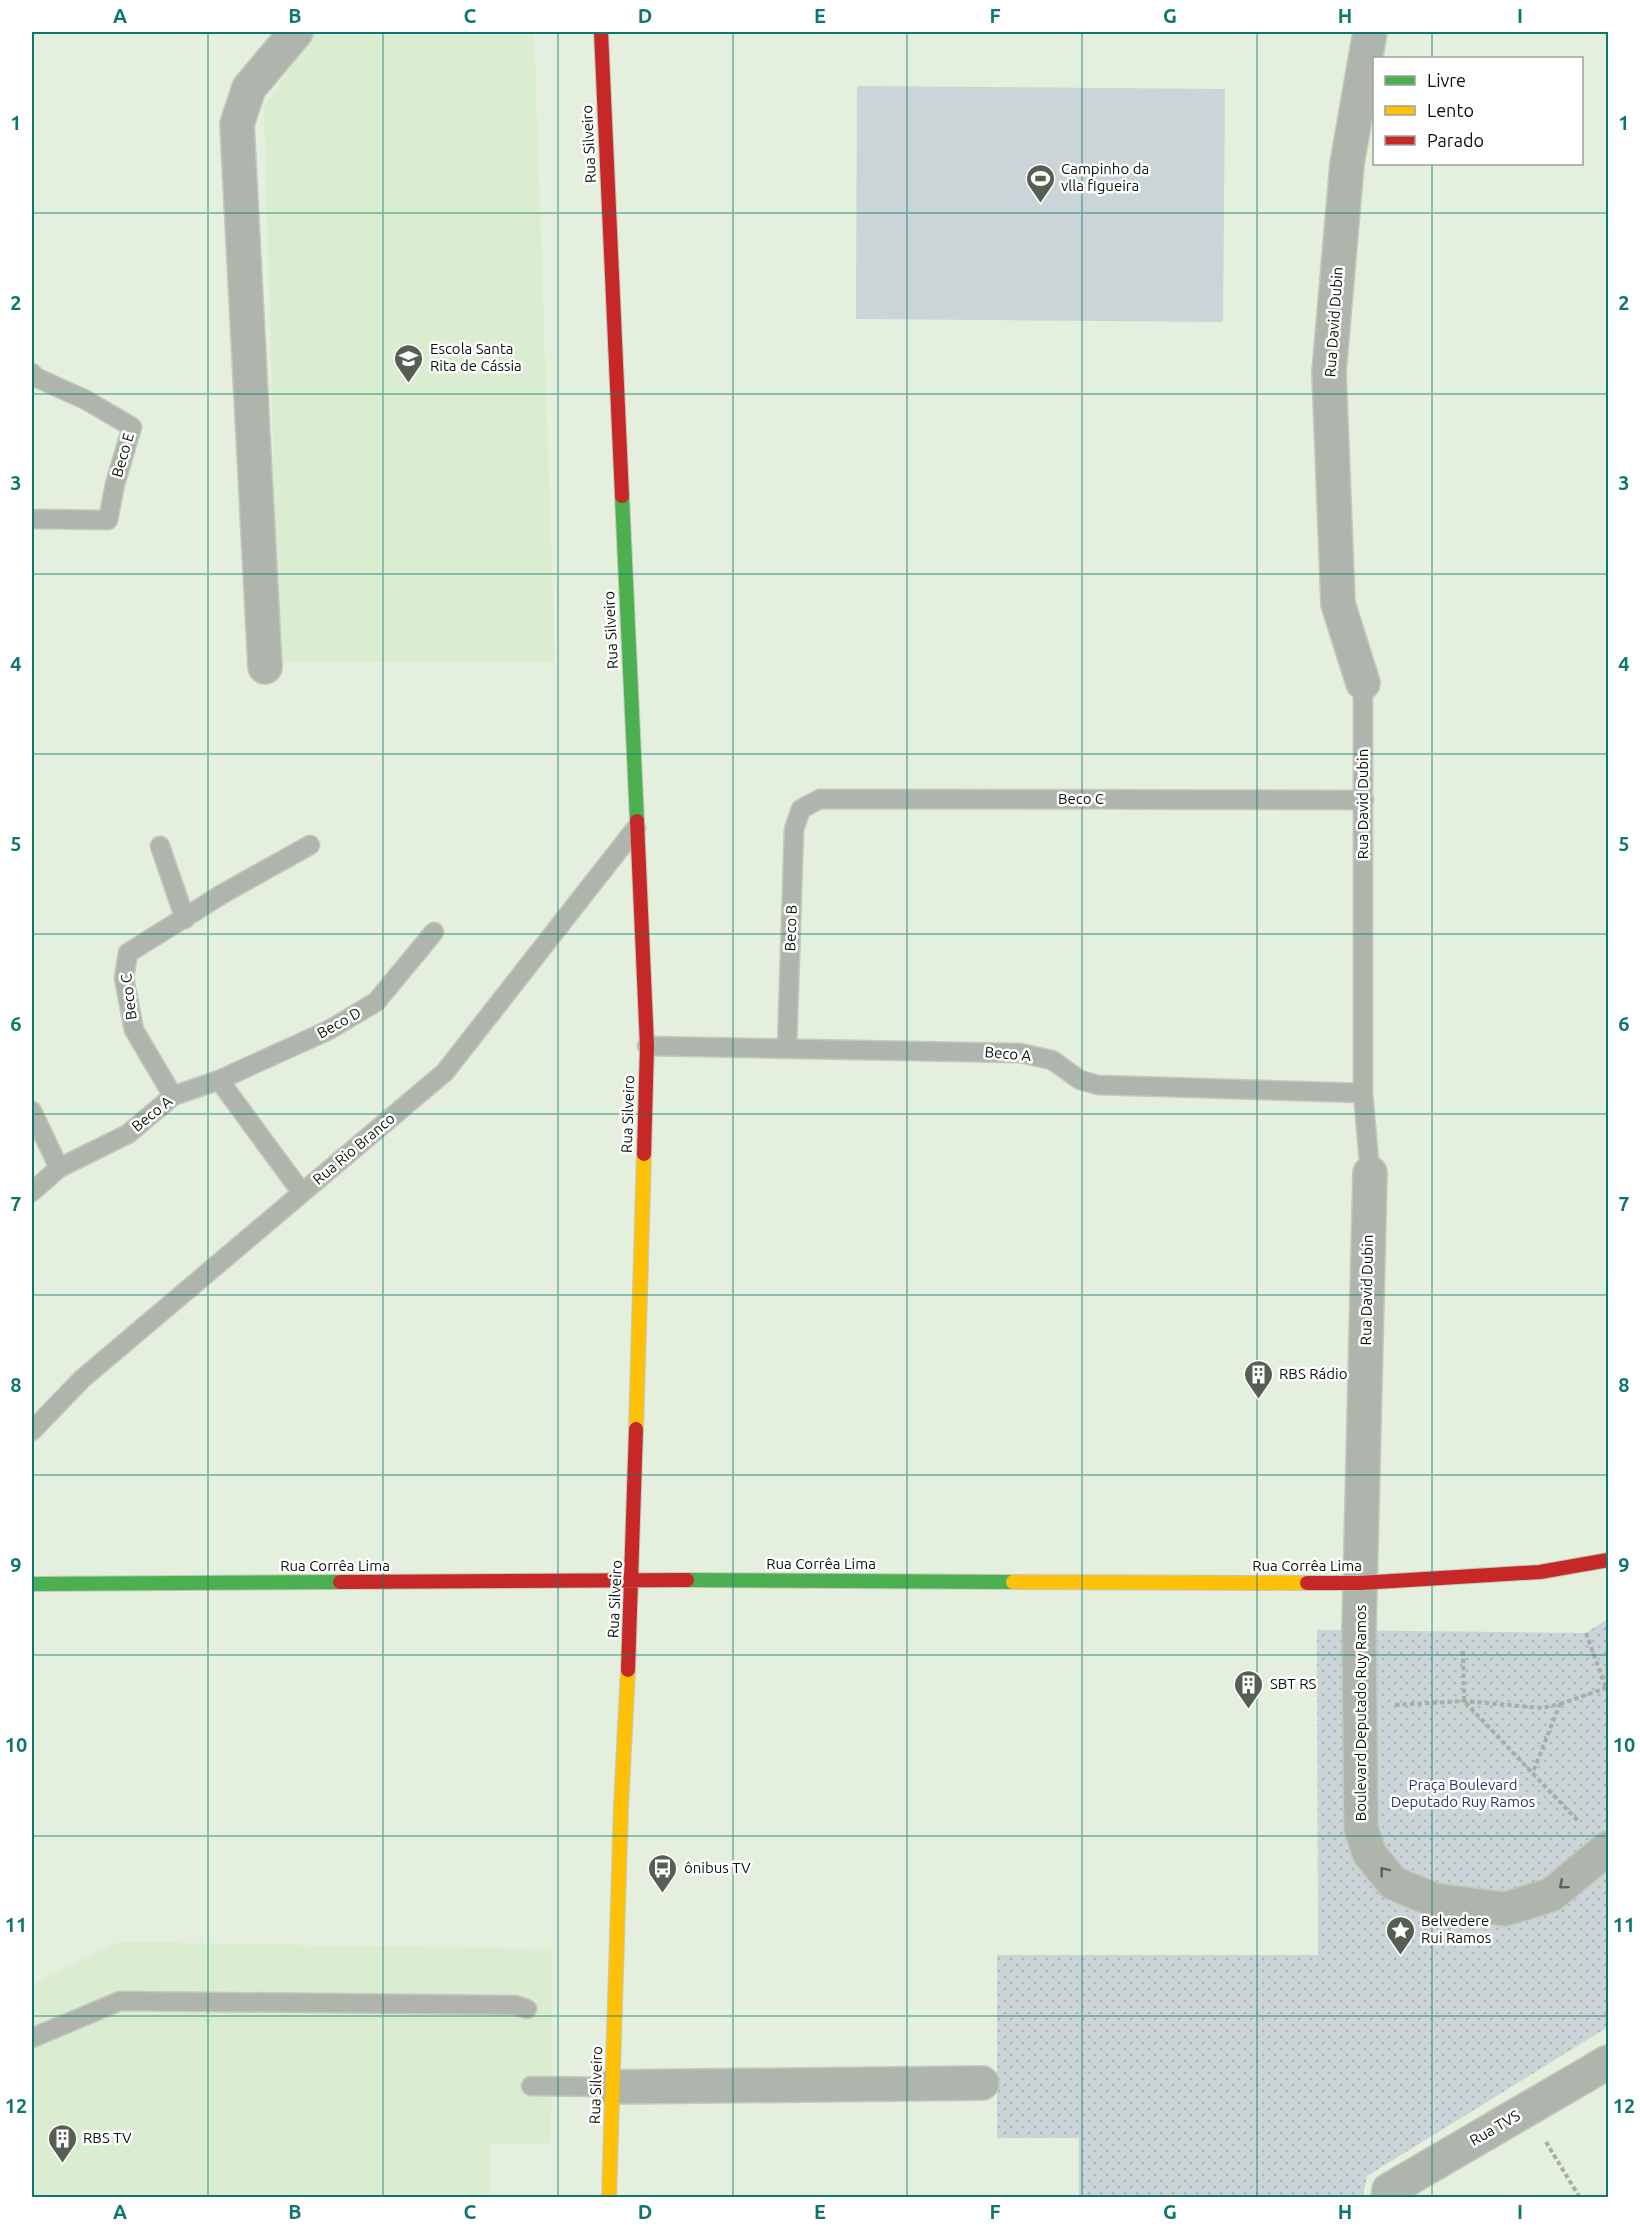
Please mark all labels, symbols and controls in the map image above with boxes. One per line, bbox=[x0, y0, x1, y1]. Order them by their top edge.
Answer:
text: A bbox=[113, 4, 127, 27]
text: B bbox=[288, 4, 302, 27]
text: C bbox=[464, 4, 477, 27]
text: D bbox=[638, 4, 652, 27]
text: E bbox=[814, 4, 826, 27]
text: F bbox=[989, 4, 1001, 27]
text: G bbox=[1163, 4, 1177, 27]
text: H bbox=[1338, 4, 1352, 27]
text: I bbox=[1517, 4, 1523, 27]
legend bbox=[1373, 57, 1583, 165]
text: Livre bbox=[1427, 70, 1466, 90]
text: Lento bbox=[1427, 100, 1474, 120]
street label: Rua Silveiro bbox=[578, 105, 599, 183]
text: 1 bbox=[10, 111, 22, 134]
text: 1 bbox=[1618, 111, 1630, 134]
text: Parado bbox=[1427, 130, 1484, 150]
place label: Campinho da vlla figueira bbox=[1061, 160, 1149, 194]
sports icon: Campinho da vlla figueira bbox=[1024, 162, 1056, 204]
street label: Rua David Dubin bbox=[1321, 266, 1346, 378]
text: 2 bbox=[10, 291, 22, 314]
text: 2 bbox=[1618, 291, 1630, 314]
place label: Escola Santa Rita de Cássia bbox=[430, 340, 522, 374]
school or university icon: Escola Santa Rita de Cássia bbox=[393, 342, 425, 384]
street label: Beco E bbox=[108, 431, 137, 479]
text: 3 bbox=[10, 471, 22, 494]
text: 3 bbox=[1618, 471, 1630, 494]
street label: Rua Silveiro bbox=[600, 591, 621, 669]
text: 4 bbox=[10, 652, 22, 675]
text: 4 bbox=[1618, 652, 1630, 675]
street label: Rua David Dubin bbox=[1354, 749, 1371, 859]
street label: Beco C bbox=[1058, 790, 1104, 807]
text: 5 bbox=[10, 832, 22, 855]
text: 5 bbox=[1618, 832, 1630, 855]
street label: Beco B bbox=[781, 904, 800, 952]
street label: Beco C bbox=[117, 973, 140, 1021]
street label: Beco D bbox=[314, 1004, 364, 1042]
text: 6 bbox=[10, 1012, 22, 1035]
text: 6 bbox=[1618, 1012, 1630, 1035]
street label: Beco A bbox=[984, 1043, 1032, 1064]
street label: Rua Silveiro bbox=[618, 1075, 637, 1153]
street label: Beco A bbox=[128, 1092, 175, 1135]
street label: Rua Rio Branco bbox=[309, 1109, 398, 1188]
text: 7 bbox=[10, 1192, 22, 1215]
text: 7 bbox=[1618, 1192, 1630, 1215]
street label: Rua David Dubin bbox=[1357, 1235, 1376, 1345]
building icon: RBS Rádio bbox=[1242, 1358, 1274, 1400]
place label: RBS Rádio bbox=[1279, 1365, 1347, 1382]
text: 8 bbox=[10, 1373, 22, 1396]
text: 8 bbox=[1618, 1373, 1630, 1396]
text: 9 bbox=[10, 1553, 22, 1576]
text: 9 bbox=[1618, 1553, 1630, 1576]
street label: Rua Corrêa Lima bbox=[766, 1555, 876, 1572]
street label: Rua Corrêa Lima bbox=[280, 1557, 390, 1574]
street label: Rua Corrêa Lima bbox=[1252, 1557, 1362, 1574]
street label: Rua Silveiro bbox=[604, 1560, 625, 1638]
street label: Boulevard Deputado Ruy Ramos bbox=[1352, 1605, 1369, 1821]
building icon: SBT RS bbox=[1233, 1668, 1265, 1710]
place label: SBT RS bbox=[1270, 1675, 1316, 1692]
text: 10 bbox=[5, 1733, 27, 1756]
text: 10 bbox=[1613, 1733, 1635, 1756]
park label: Praça Boulevard Deputado Ruy Ramos bbox=[1391, 1776, 1535, 1810]
bus stop icon: ônibus TV bbox=[647, 1852, 679, 1894]
place label: ônibus TV bbox=[684, 1859, 751, 1876]
one-way arrow bbox=[1380, 1867, 1391, 1878]
one-way arrow bbox=[1559, 1878, 1570, 1889]
place label: Belvedere Rui Ramos bbox=[1421, 1912, 1491, 1946]
text: 11 bbox=[5, 1913, 27, 1936]
text: 11 bbox=[1613, 1913, 1635, 1936]
place icon: Belvedere Rui Ramos bbox=[1384, 1914, 1416, 1956]
street label: Rua Silveiro bbox=[586, 2046, 605, 2124]
text: 12 bbox=[5, 2094, 27, 2117]
text: 12 bbox=[1613, 2094, 1635, 2117]
street label: Rua TVS bbox=[1467, 2106, 1523, 2149]
building icon: RBS TV bbox=[46, 2122, 78, 2164]
place label: RBS TV bbox=[83, 2129, 132, 2146]
text: A bbox=[113, 2200, 127, 2223]
text: B bbox=[288, 2200, 302, 2223]
text: C bbox=[464, 2200, 477, 2223]
text: D bbox=[638, 2200, 652, 2223]
text: E bbox=[814, 2200, 826, 2223]
text: F bbox=[989, 2200, 1001, 2223]
text: G bbox=[1163, 2200, 1177, 2223]
text: H bbox=[1338, 2200, 1352, 2223]
text: I bbox=[1517, 2200, 1523, 2223]

